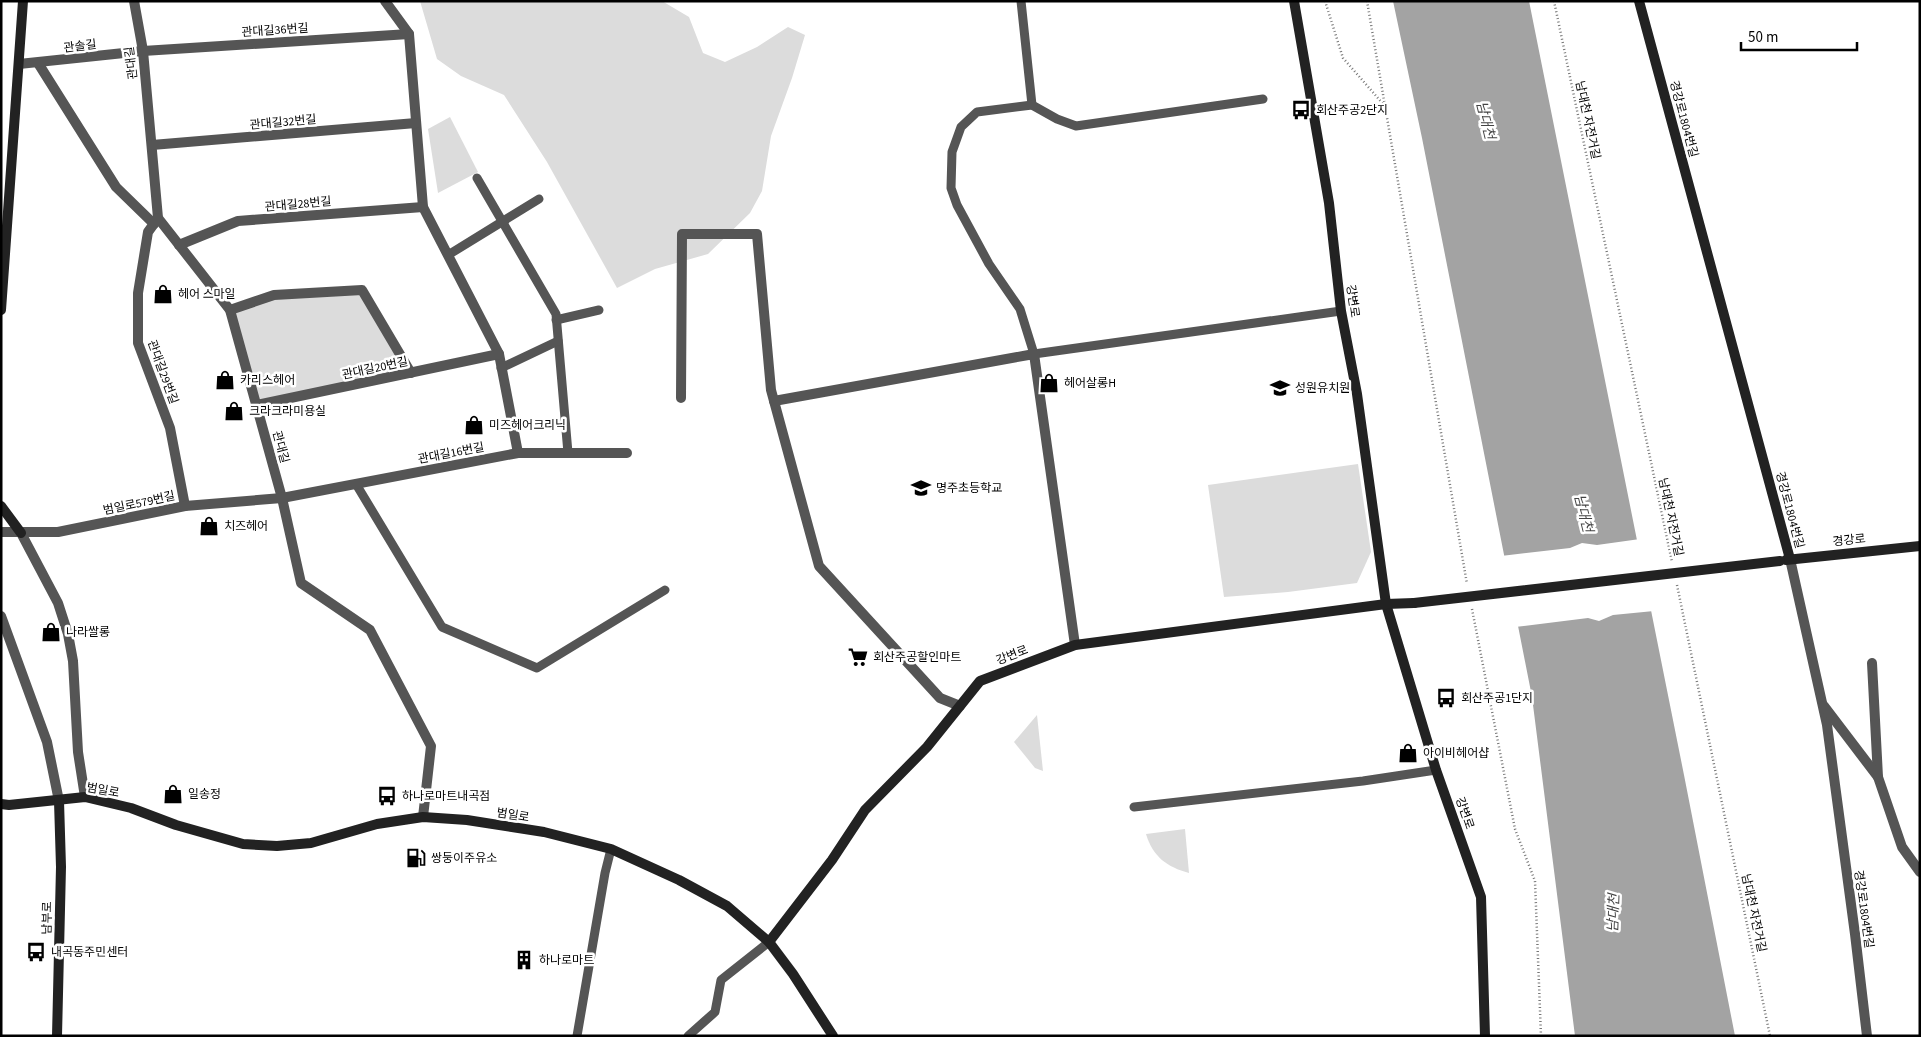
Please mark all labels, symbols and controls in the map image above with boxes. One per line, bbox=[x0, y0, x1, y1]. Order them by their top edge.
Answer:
street label: 관대길36번길 bbox=[241, 20, 309, 41]
scale bar bbox=[1741, 20, 1857, 52]
text: 50 m bbox=[1748, 27, 1778, 48]
street label: 관솔길 bbox=[63, 36, 98, 57]
street label: 관대길 bbox=[121, 45, 142, 80]
street label: 남대천 자전거길 bbox=[1571, 79, 1604, 161]
street label: 경강로1804번길 bbox=[1665, 79, 1702, 160]
bus stop icon: 회산주공2단지 bbox=[1290, 99, 1312, 121]
water label: 남대천 bbox=[1471, 99, 1500, 142]
place label: 회산주공2단지 bbox=[1316, 102, 1388, 119]
street label: 관대길32번길 bbox=[249, 111, 317, 134]
street label: 관대길28번길 bbox=[264, 193, 332, 216]
shop icon: 헤어 스마일 bbox=[152, 283, 174, 305]
street label: 강변로 bbox=[1342, 283, 1363, 319]
place label: 헤어 스마일 bbox=[178, 286, 236, 303]
street label: 관대길29번길 bbox=[143, 338, 182, 407]
street label: 관대길20번길 bbox=[340, 353, 410, 384]
shop icon: 카리스헤어 bbox=[214, 369, 236, 391]
place label: 카리스헤어 bbox=[240, 372, 295, 389]
shop icon: 헤어살롱H bbox=[1038, 372, 1060, 394]
place label: 헤어살롱H bbox=[1064, 375, 1116, 392]
school or university icon: 성원유치원 bbox=[1269, 377, 1291, 399]
place label: 성원유치원 bbox=[1295, 380, 1350, 397]
shop icon: 크라크라미용실 bbox=[223, 400, 245, 422]
place label: 크라크라미용실 bbox=[249, 403, 326, 420]
shop icon: 미즈헤어크리닉 bbox=[463, 414, 485, 436]
place label: 미즈헤어크리닉 bbox=[489, 417, 566, 434]
street label: 관대길 bbox=[268, 429, 293, 465]
street label: 관대길16번길 bbox=[417, 439, 486, 468]
street label: 경강로1804번길 bbox=[1771, 470, 1808, 551]
street label: 남대천 자전거길 bbox=[1654, 476, 1687, 558]
school or university icon: 명주초등학교 bbox=[910, 477, 932, 499]
place label: 명주초등학교 bbox=[936, 480, 1002, 497]
street label: 범일로579번길 bbox=[102, 488, 177, 519]
water label: 남대천 bbox=[1569, 492, 1598, 535]
shop icon: 치즈헤어 bbox=[198, 515, 220, 537]
place label: 치즈헤어 bbox=[224, 518, 268, 535]
street label: 경강로 bbox=[1832, 530, 1866, 551]
shop icon: 나라쌀롱 bbox=[40, 621, 62, 643]
place label: 나라쌀롱 bbox=[66, 624, 110, 641]
street label: 강변로 bbox=[994, 642, 1031, 669]
supermarket icon: 회산주공할인마트 bbox=[847, 646, 869, 668]
place label: 회산주공할인마트 bbox=[873, 649, 961, 666]
bus stop icon: 회산주공1단지 bbox=[1435, 687, 1457, 709]
place label: 회산주공1단지 bbox=[1461, 690, 1533, 707]
shop icon: 아이비헤어샵 bbox=[1397, 742, 1419, 764]
place label: 아이비헤어샵 bbox=[1423, 745, 1489, 762]
street label: 범일로 bbox=[85, 779, 121, 802]
shop icon: 일송정 bbox=[162, 783, 184, 805]
bus stop icon: 하나로마트내곡점 bbox=[376, 785, 398, 807]
place label: 일송정 bbox=[188, 786, 221, 803]
place label: 하나로마트내곡점 bbox=[402, 788, 490, 805]
street label: 강변로 bbox=[1451, 795, 1478, 832]
street label: 범일로 bbox=[495, 805, 531, 826]
fuel station icon: 쌍둥이주유소 bbox=[405, 847, 427, 869]
place label: 쌍둥이주유소 bbox=[431, 850, 497, 867]
street label: 경강로1804번길 bbox=[1850, 869, 1877, 949]
street label: 남대천 자전거길 bbox=[1737, 872, 1770, 954]
water label: 남대천 bbox=[1603, 892, 1625, 933]
street label: 남부로 bbox=[39, 901, 56, 935]
bus stop icon: 내곡동주민센터 bbox=[25, 941, 47, 963]
place label: 내곡동주민센터 bbox=[51, 944, 128, 961]
building icon: 하나로마트 bbox=[513, 949, 535, 971]
place label: 하나로마트 bbox=[539, 952, 594, 969]

